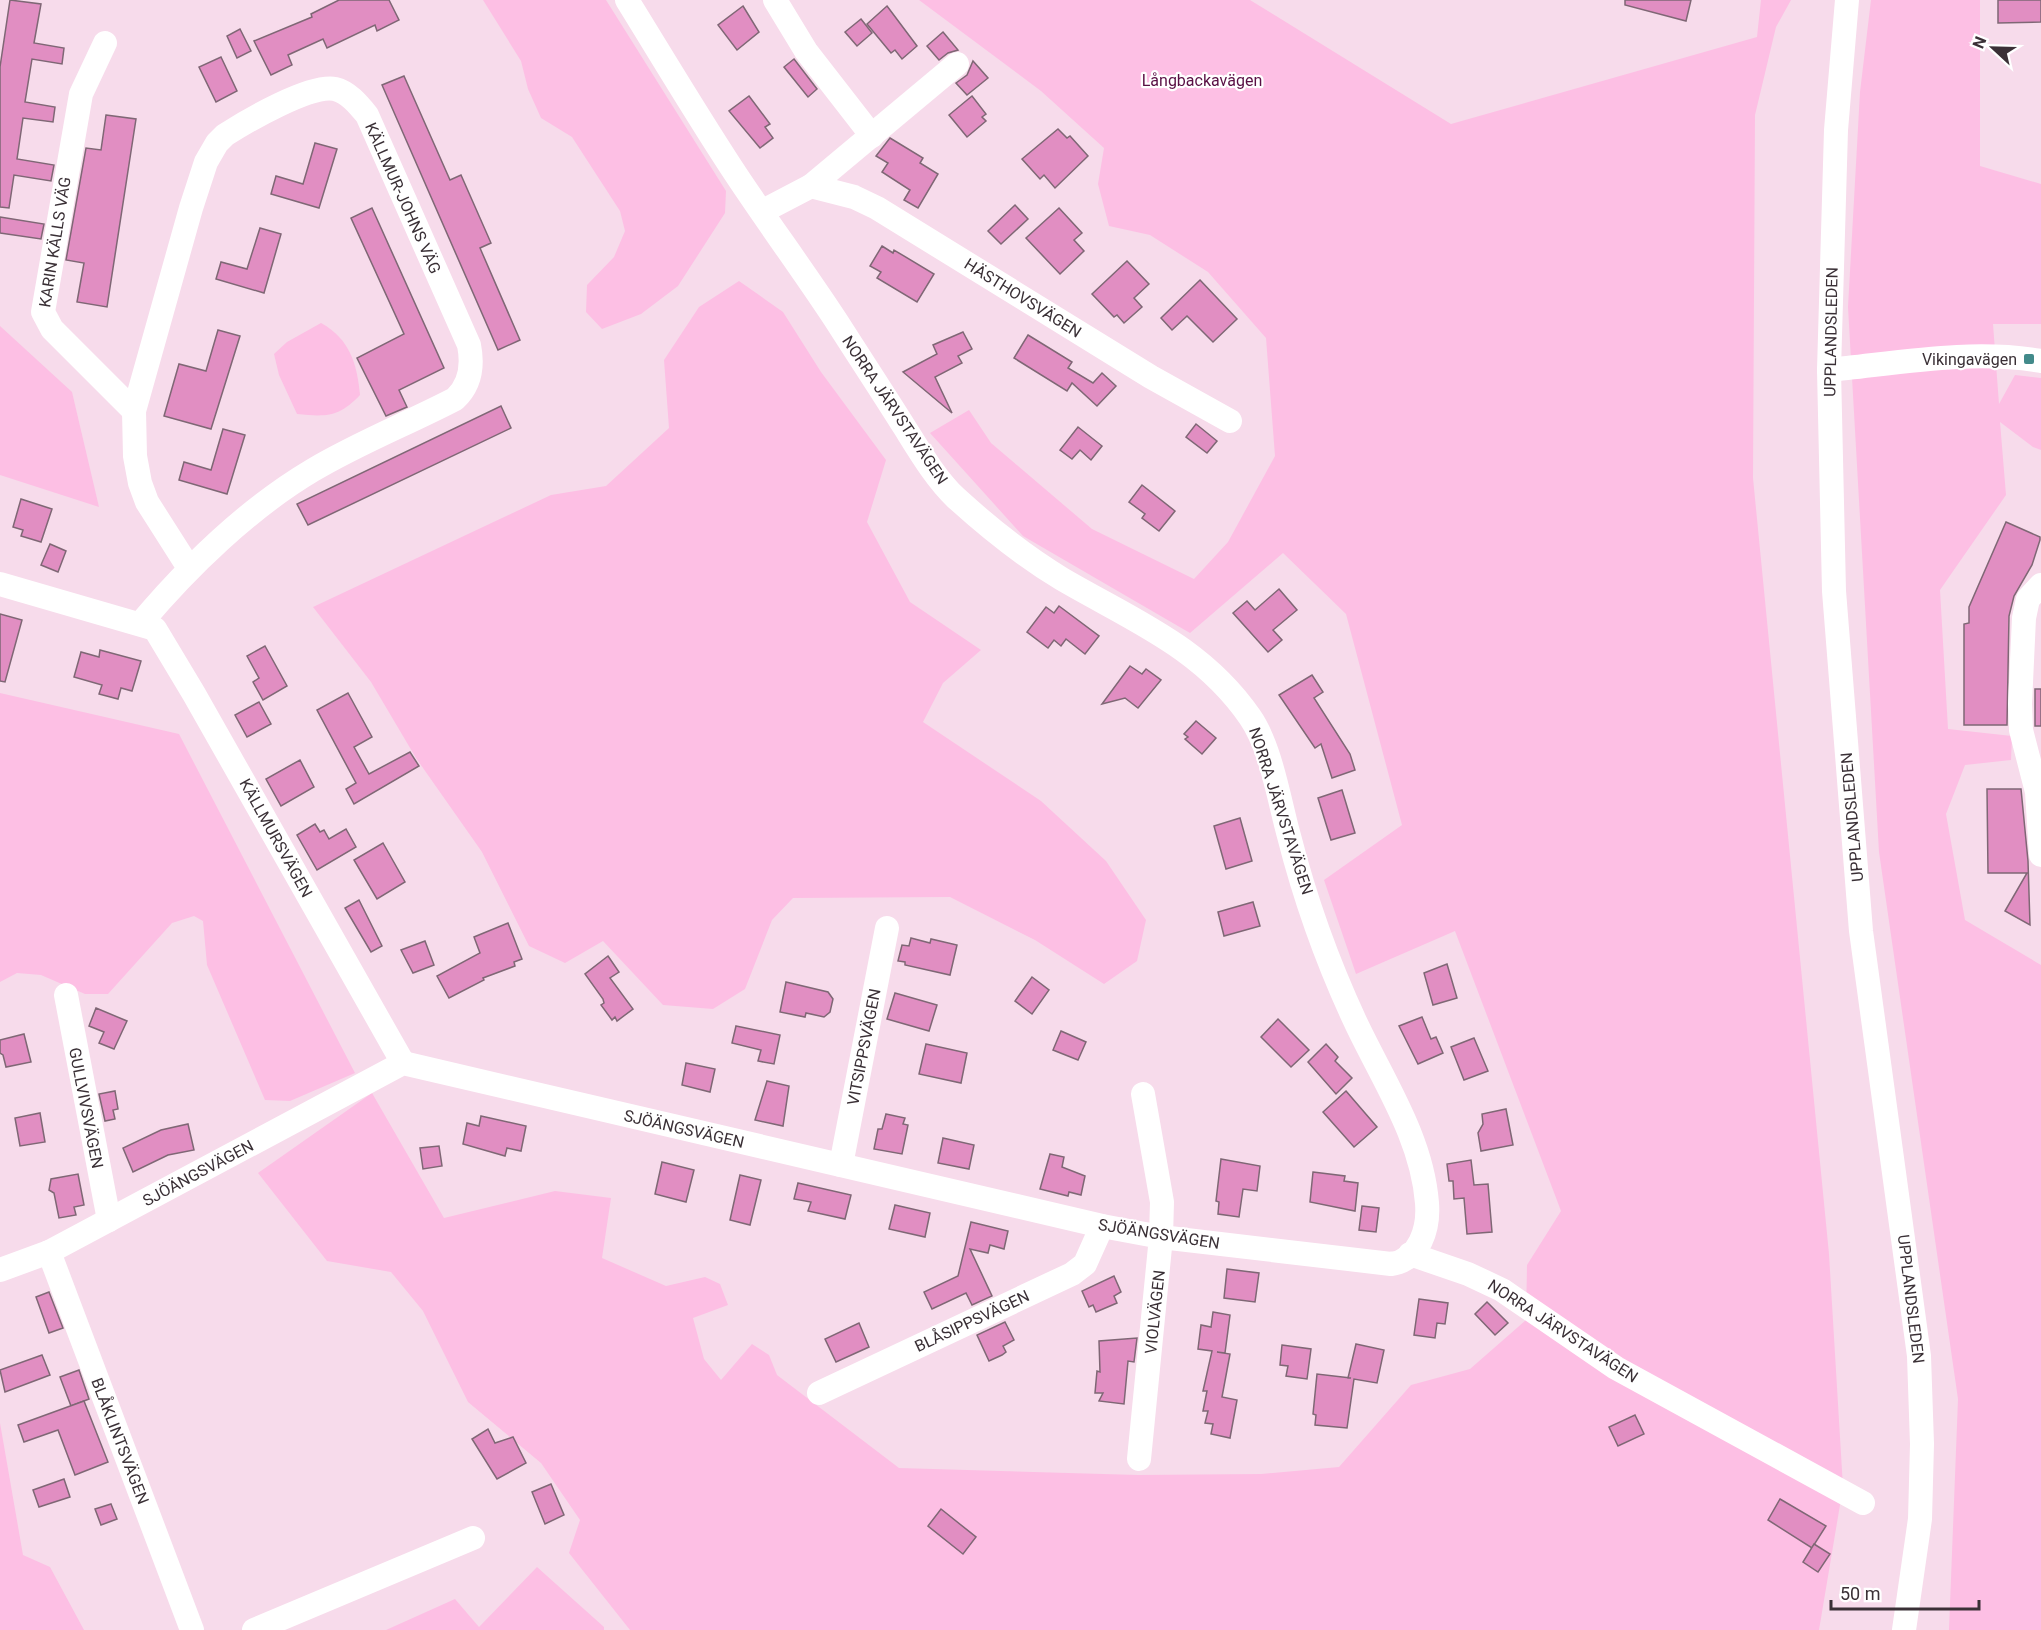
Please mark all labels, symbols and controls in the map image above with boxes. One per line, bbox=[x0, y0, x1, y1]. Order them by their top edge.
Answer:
north arrow bbox=[1963, 18, 2023, 78]
text: N bbox=[1969, 34, 1990, 51]
park label: Långbackavägen bbox=[1142, 71, 1262, 90]
street label: KÄLLMUR-JOHNS VÄG bbox=[361, 120, 445, 276]
street label: KARIN KÄLLS VÄG bbox=[35, 175, 75, 309]
street label: HÄSTHOVSVÄGEN bbox=[961, 254, 1085, 342]
street label: UPPLANDSLEDEN bbox=[1820, 267, 1842, 397]
street label: NORRA JÄRVSTAVÄGEN bbox=[838, 332, 952, 488]
place label: Vikingavägen bbox=[1922, 350, 2017, 369]
marker: Vikingavägen bbox=[2022, 352, 2036, 366]
street label: NORRA JÄRVSTAVÄGEN bbox=[1245, 725, 1317, 897]
street label: UPPLANDSLEDEN bbox=[1837, 751, 1867, 883]
street label: KÄLLMURSVÄGEN bbox=[236, 775, 316, 901]
street label: VITSIPPSVÄGEN bbox=[843, 987, 885, 1107]
street label: GULLVIVSVÄGEN bbox=[65, 1046, 107, 1170]
street label: SJÖÄNGSVÄGEN bbox=[622, 1106, 746, 1152]
street label: SJÖÄNGSVÄGEN bbox=[139, 1136, 257, 1210]
street label: SJÖÄNGSVÄGEN bbox=[1097, 1215, 1221, 1253]
street label: UPPLANDSLEDEN bbox=[1894, 1233, 1928, 1365]
street label: VIOLVÄGEN bbox=[1141, 1269, 1169, 1355]
street label: NORRA JÄRVSTAVÄGEN bbox=[1484, 1275, 1642, 1387]
street label: BLÅSIPPSVÄGEN bbox=[911, 1285, 1032, 1356]
street label: BLÅKLINTSVÄGEN bbox=[87, 1375, 154, 1507]
scale bar bbox=[1831, 1573, 1980, 1611]
text: 50 m bbox=[1840, 1583, 1880, 1604]

